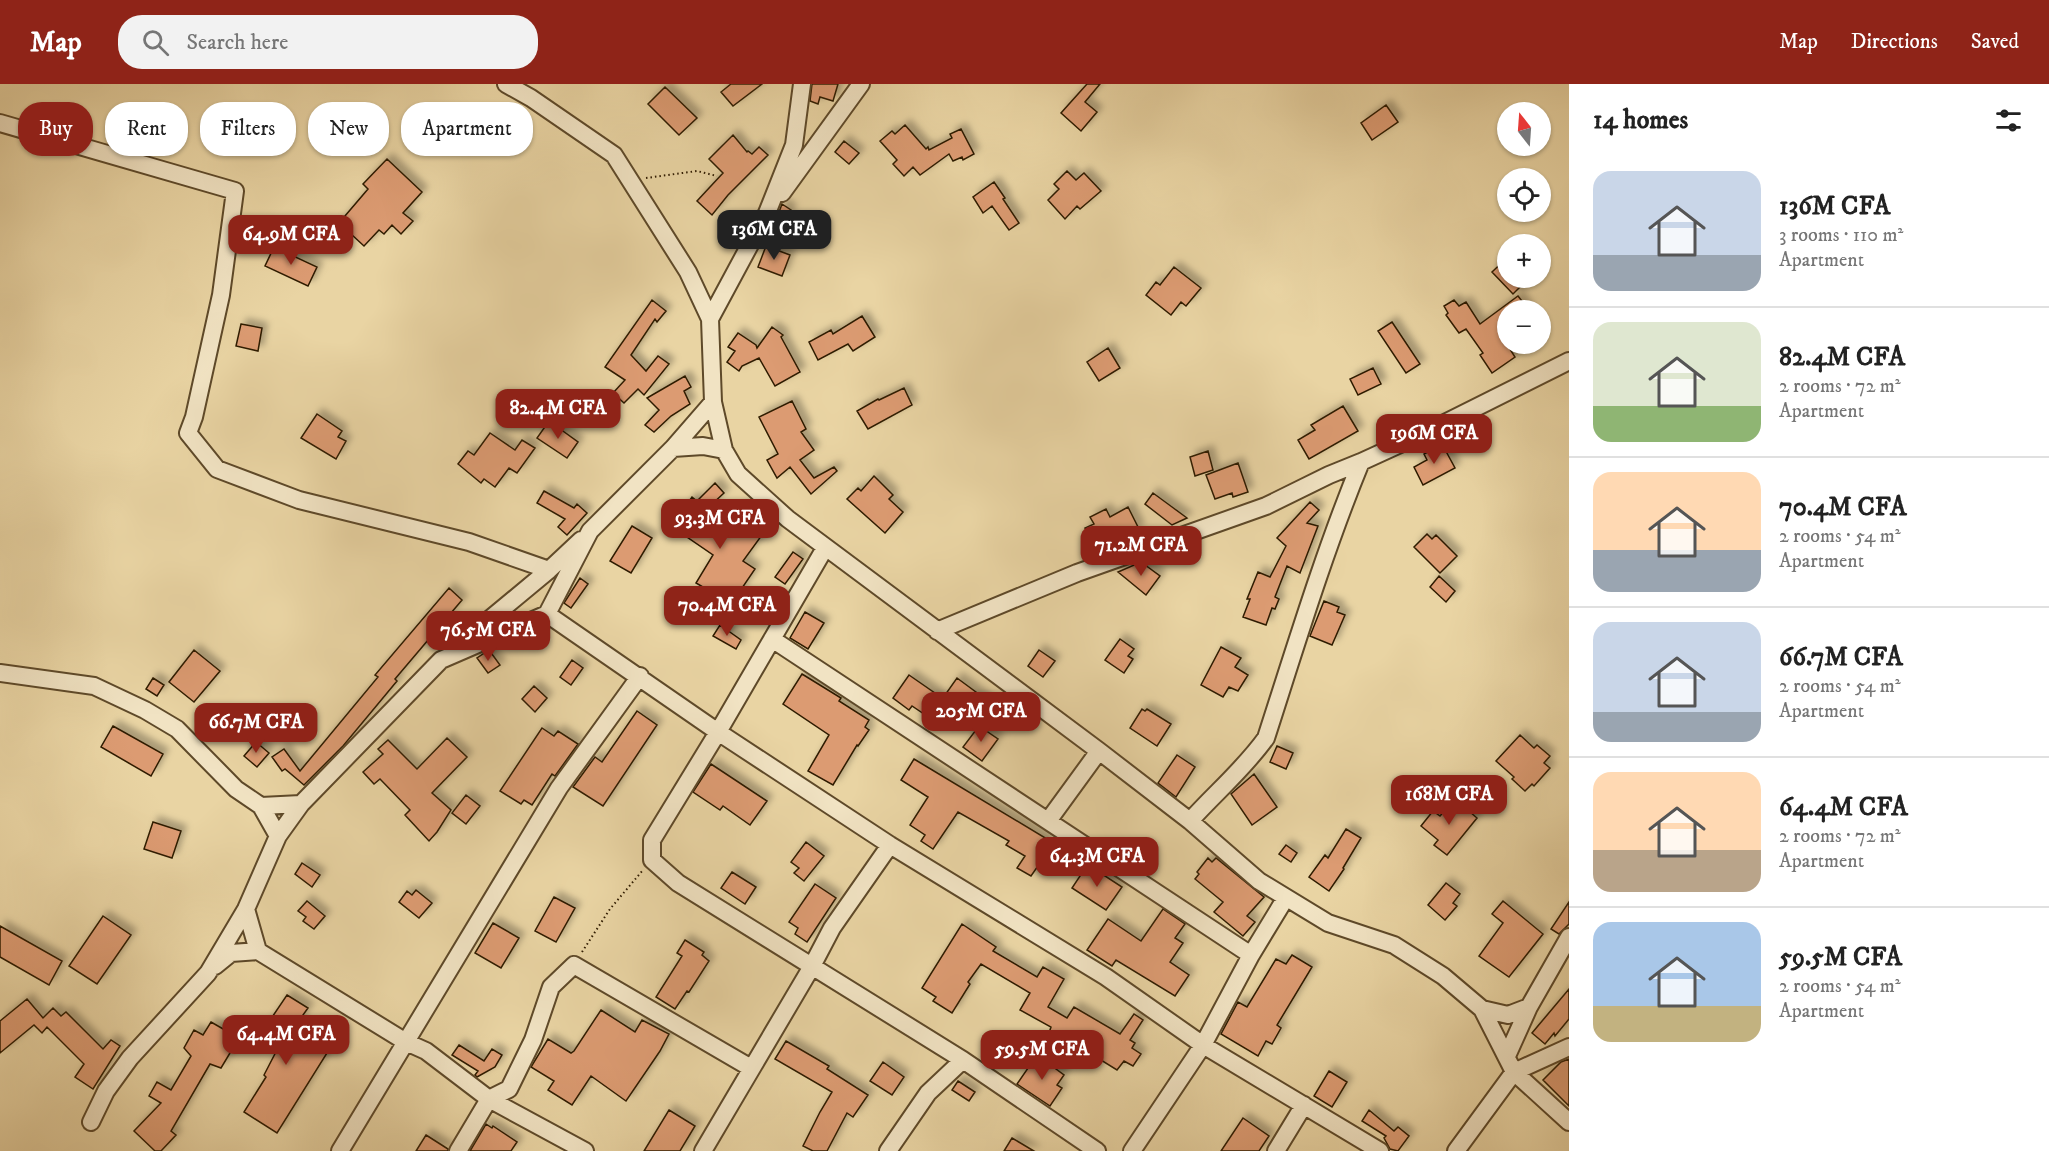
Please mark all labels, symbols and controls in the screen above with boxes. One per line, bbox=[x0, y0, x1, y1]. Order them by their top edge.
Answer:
search box bbox=[118, 15, 538, 69]
text: Map bbox=[30, 25, 82, 60]
icon: search bbox=[139, 26, 172, 59]
text: Search here bbox=[187, 29, 288, 56]
text: Map bbox=[1779, 29, 1818, 55]
text: Directions bbox=[1851, 29, 1938, 55]
text: Saved bbox=[1971, 29, 2019, 55]
chip: Buy bbox=[18, 102, 93, 156]
chip: Rent bbox=[105, 102, 188, 156]
chip: Filters bbox=[200, 102, 296, 156]
chip: New bbox=[308, 102, 389, 156]
chip: Apartment bbox=[401, 102, 533, 156]
north arrow bbox=[1497, 102, 1551, 156]
map controls bbox=[1497, 102, 1551, 354]
text: 14 homes bbox=[1593, 104, 1688, 137]
icon: filters bbox=[1992, 104, 2025, 137]
button: locate bbox=[1497, 168, 1551, 222]
text: 136M CFA bbox=[1779, 190, 1890, 223]
icon: home bbox=[1641, 195, 1713, 267]
pin: 136M CFA bbox=[712, 210, 836, 261]
pin: 64.9M CFA bbox=[222, 215, 360, 266]
text: 136M CFA bbox=[731, 217, 817, 242]
text: 64.9M CFA bbox=[242, 222, 340, 247]
text: 3 rooms · 110 m² bbox=[1779, 223, 1903, 248]
button: + bbox=[1497, 234, 1551, 288]
text: Apartment bbox=[1779, 248, 1864, 273]
button: − bbox=[1497, 300, 1551, 354]
text: 82.4M CFA bbox=[1779, 341, 1905, 374]
icon: home bbox=[1641, 346, 1713, 418]
text: 2 rooms · 72 m² bbox=[1779, 374, 1901, 399]
pin: 82.4M CFA bbox=[489, 389, 627, 440]
text: 82.4M CFA bbox=[510, 396, 606, 421]
text: Apartment bbox=[1779, 399, 1864, 424]
pin: 196M CFA bbox=[1372, 414, 1496, 465]
text: 196M CFA bbox=[1390, 421, 1478, 446]
text: 70.4M CFA bbox=[1779, 491, 1907, 524]
icon: home bbox=[1641, 496, 1713, 568]
pin: 93.3M CFA bbox=[651, 499, 789, 550]
text: 93.3M CFA bbox=[675, 506, 765, 531]
text: 2 rooms · 54 m² bbox=[1779, 524, 1901, 549]
pin: 71.2M CFA bbox=[1072, 526, 1210, 577]
text: 71.2M CFA bbox=[1095, 533, 1187, 558]
text: Apartment bbox=[1779, 549, 1864, 574]
pin: 70.4M CFA bbox=[658, 586, 796, 637]
text: 70.4M CFA bbox=[678, 593, 776, 618]
pin: 76.5M CFA bbox=[419, 611, 557, 662]
text: 76.5M CFA bbox=[440, 618, 536, 643]
text: 66.7M CFA bbox=[1779, 641, 1903, 674]
icon: home bbox=[1641, 646, 1713, 718]
text: 2 rooms · 54 m² bbox=[1779, 674, 1901, 699]
pin: 205M CFA bbox=[919, 692, 1043, 743]
text: 205M CFA bbox=[936, 699, 1026, 724]
text: Apartment bbox=[1779, 699, 1864, 724]
pin: 66.7M CFA bbox=[187, 703, 325, 754]
text: 66.7M CFA bbox=[208, 710, 304, 735]
pin: 168M CFA bbox=[1387, 775, 1511, 826]
text: 168M CFA bbox=[1405, 782, 1493, 807]
text: 64.4M CFA bbox=[1779, 791, 1908, 824]
icon: home bbox=[1641, 796, 1713, 868]
text: 2 rooms · 72 m² bbox=[1779, 824, 1901, 849]
pin: 64.3M CFA bbox=[1028, 837, 1166, 888]
text: 64.3M CFA bbox=[1050, 844, 1144, 869]
text: Apartment bbox=[1779, 849, 1864, 874]
text: 59.5M CFA bbox=[1779, 941, 1902, 974]
icon: home bbox=[1641, 946, 1713, 1018]
text: 2 rooms · 54 m² bbox=[1779, 974, 1901, 999]
text: Apartment bbox=[1779, 999, 1864, 1024]
pin: 64.4M CFA bbox=[217, 1015, 355, 1066]
text: 64.4M CFA bbox=[236, 1022, 336, 1047]
pin: 59.5M CFA bbox=[973, 1030, 1111, 1081]
text: 59.5M CFA bbox=[995, 1037, 1089, 1062]

